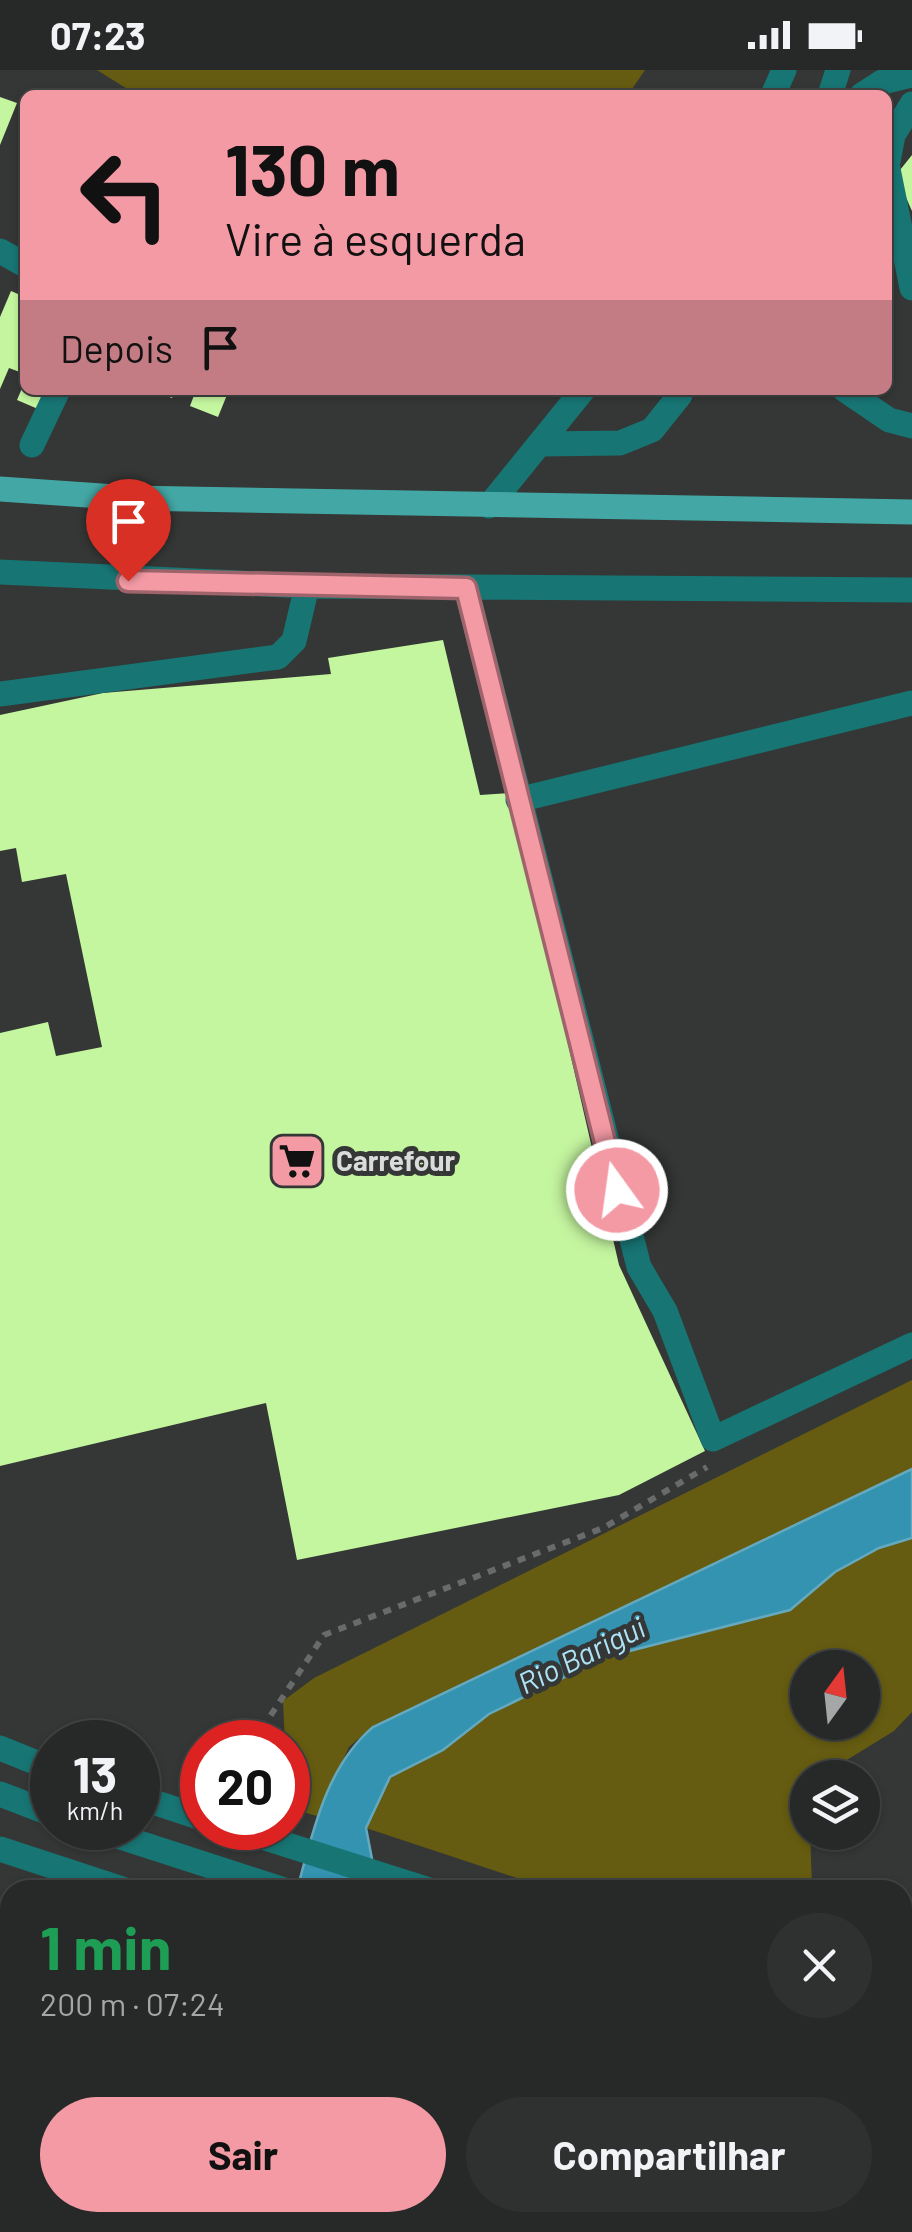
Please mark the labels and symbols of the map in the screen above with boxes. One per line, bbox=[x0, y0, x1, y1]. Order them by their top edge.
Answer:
pin bbox=[86, 479, 171, 582]
supermarket icon: Carrefour bbox=[267, 1131, 327, 1191]
position arrow bbox=[565, 1138, 669, 1242]
place label: Carrefour bbox=[336, 1143, 456, 1177]
water label: Rio Barigui bbox=[512, 1608, 651, 1700]
north arrow bbox=[790, 1650, 880, 1740]
speed limit sign: 20 bbox=[180, 1720, 310, 1850]

